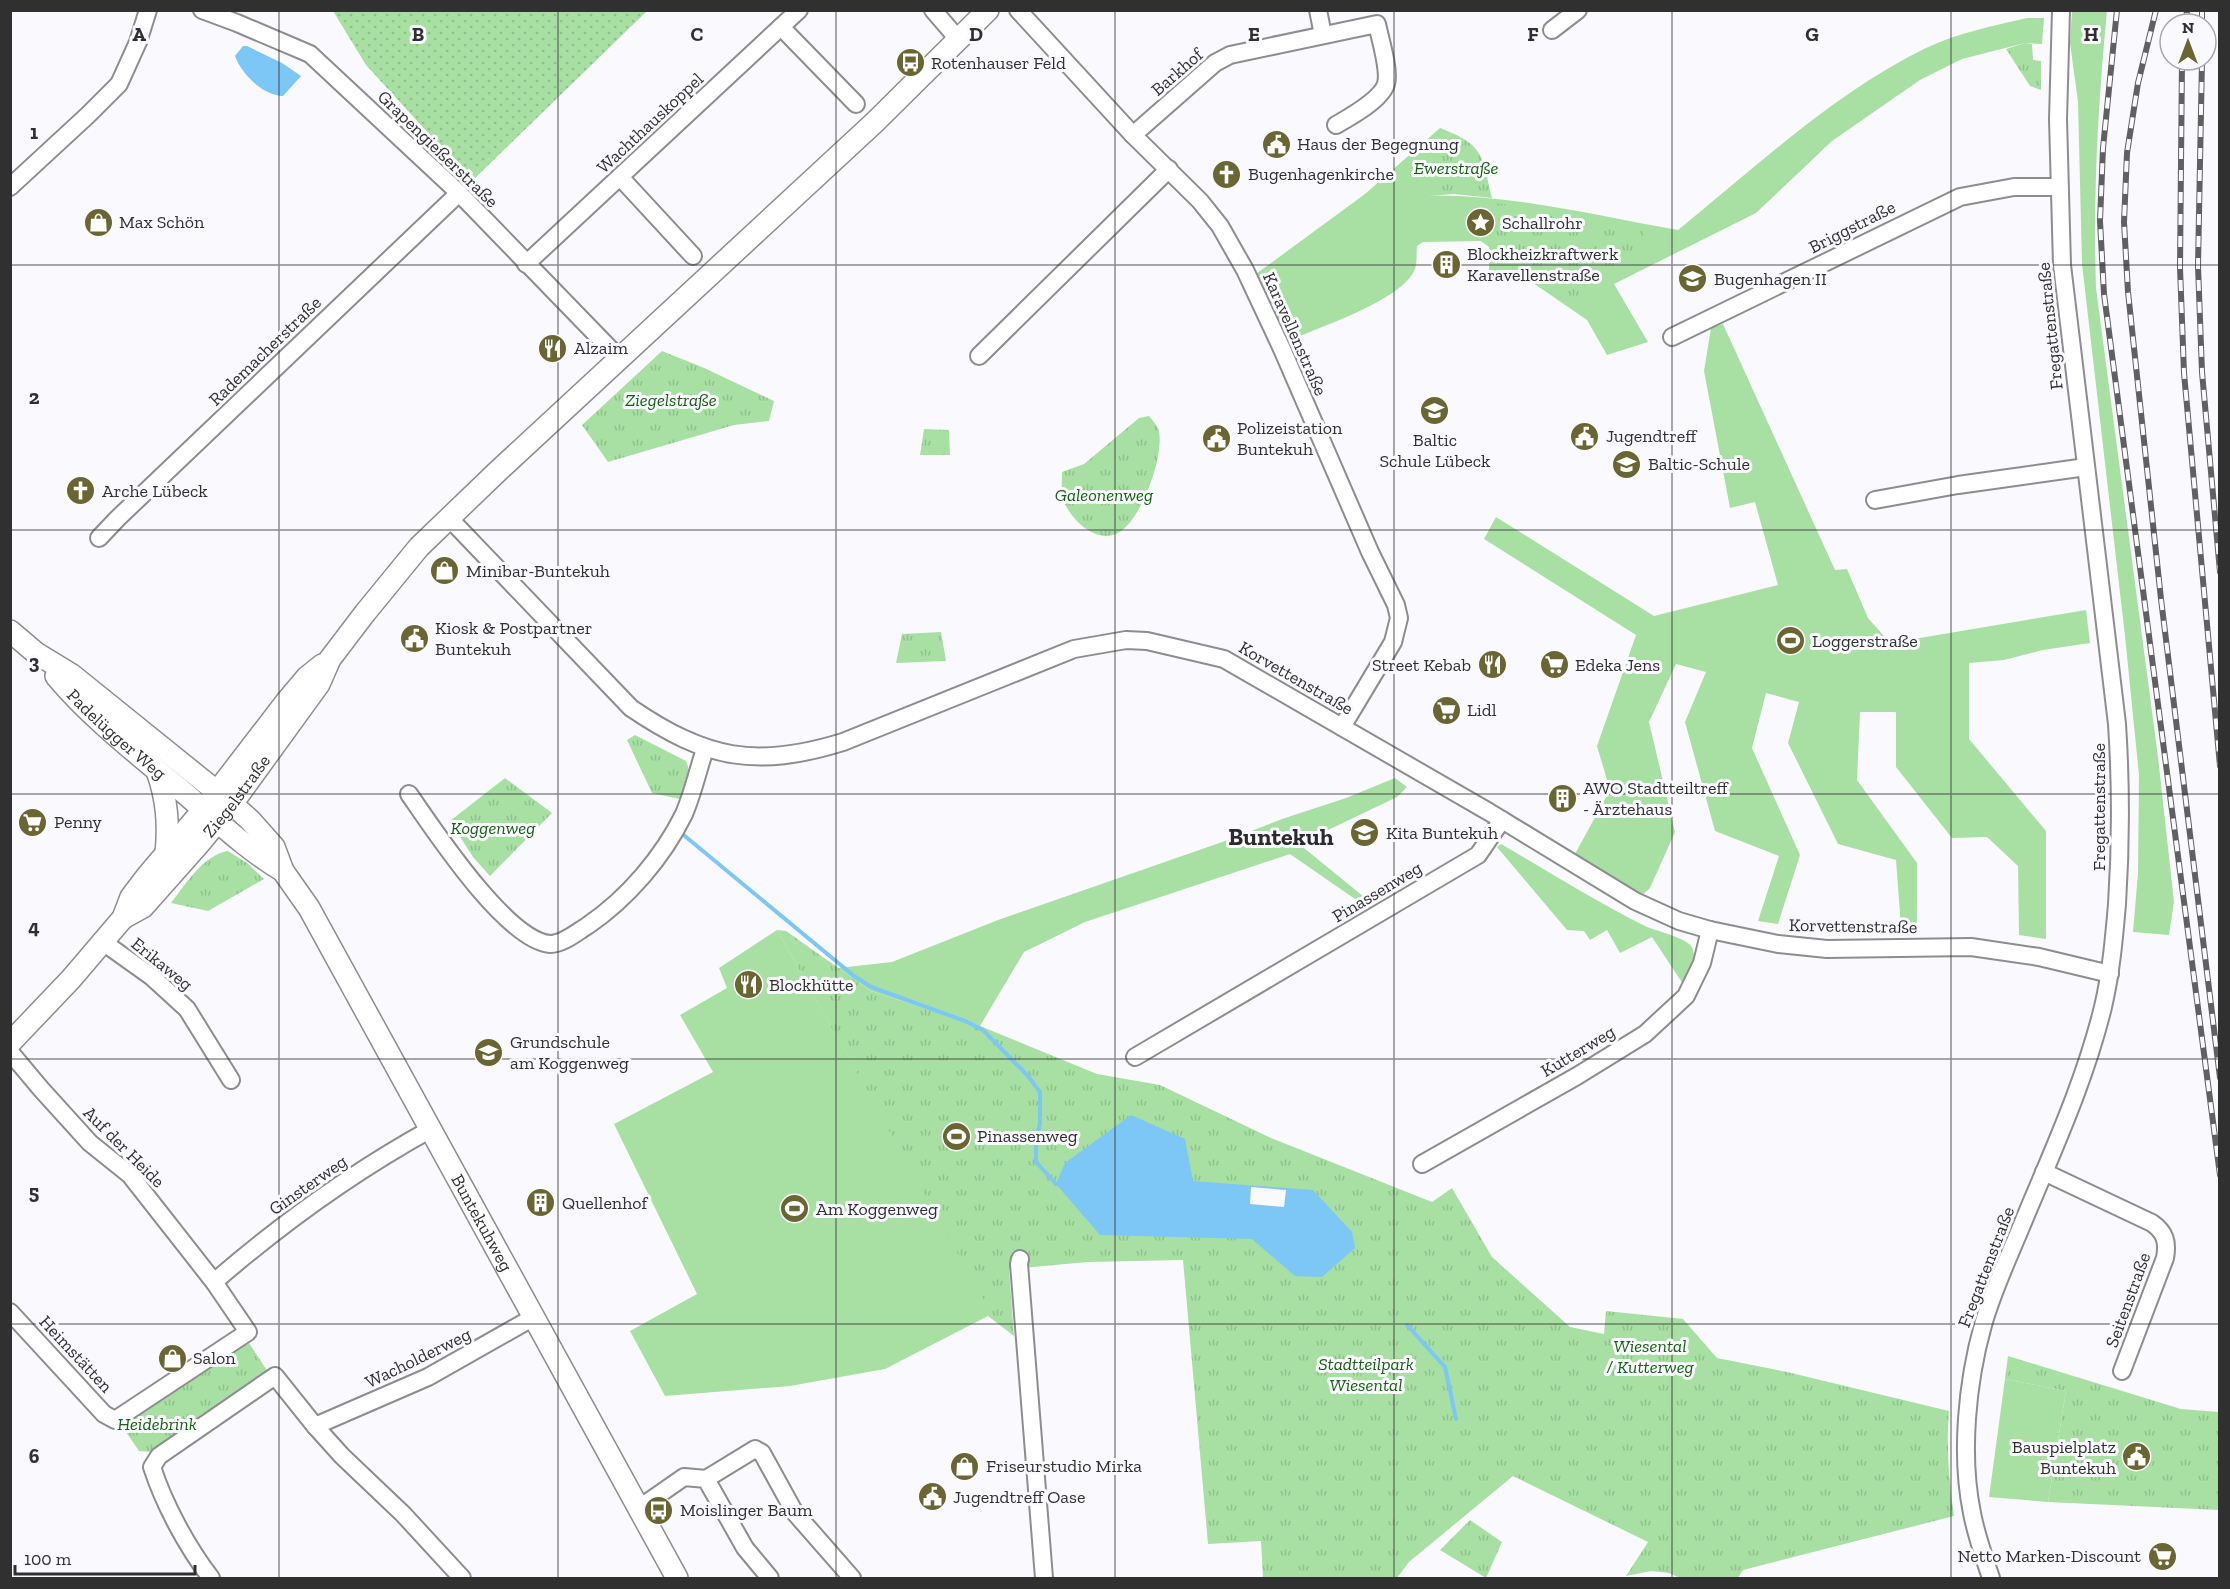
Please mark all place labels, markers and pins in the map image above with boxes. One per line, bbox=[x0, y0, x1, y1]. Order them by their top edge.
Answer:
bus stop icon: Rotenhauser Feld bbox=[894, 47, 926, 79]
place label: Rotenhauser Feld bbox=[931, 52, 1066, 74]
public building icon: Haus der Begegnung bbox=[1260, 128, 1292, 160]
place label: Haus der Begegnung bbox=[1297, 133, 1459, 155]
church icon: Bugenhagenkirche bbox=[1211, 158, 1243, 190]
place label: Bugenhagenkirche bbox=[1248, 163, 1394, 185]
shop icon: Max Schön bbox=[82, 206, 114, 238]
place icon: Schallrohr bbox=[1465, 207, 1497, 239]
place label: Max Schön bbox=[119, 211, 205, 233]
place label: Schallrohr bbox=[1502, 212, 1583, 234]
place label: Blockheizkraftwerk Karavellenstraße bbox=[1467, 243, 1619, 286]
building icon: Blockheizkraftwerk Karavellenstraße bbox=[1430, 248, 1462, 280]
school or university icon: Bugenhagen II bbox=[1677, 263, 1709, 295]
place label: Bugenhagen II bbox=[1714, 268, 1827, 290]
restaurant icon: Alzaim bbox=[537, 332, 569, 364]
place label: Alzaim bbox=[574, 337, 629, 359]
school or university icon: Baltic Schule Lübeck bbox=[1419, 395, 1451, 427]
place label: Polizeistation Buntekuh bbox=[1237, 417, 1343, 460]
public building icon: Jugendtreff bbox=[1569, 420, 1601, 452]
public building icon: Polizeistation Buntekuh bbox=[1200, 422, 1232, 454]
place label: Jugendtreff bbox=[1606, 425, 1698, 447]
place label: Baltic Schule Lübeck bbox=[1380, 429, 1491, 472]
school or university icon: Baltic-Schule bbox=[1611, 448, 1643, 480]
place label: Baltic-Schule bbox=[1648, 453, 1750, 475]
church icon: Arche Lübeck bbox=[65, 475, 97, 507]
place label: Arche Lübeck bbox=[102, 480, 208, 502]
shop icon: Minibar-Buntekuh bbox=[429, 555, 461, 587]
place label: Minibar-Buntekuh bbox=[466, 560, 610, 582]
place label: Kiosk & Postpartner Buntekuh bbox=[435, 617, 592, 660]
public building icon: Kiosk & Postpartner Buntekuh bbox=[398, 622, 430, 654]
sports icon: Loggerstraße bbox=[1775, 625, 1807, 657]
place label: Loggerstraße bbox=[1812, 630, 1918, 652]
restaurant icon: Street Kebab bbox=[1476, 649, 1508, 681]
supermarket icon: Edeka Jens bbox=[1538, 649, 1570, 681]
place label: Street Kebab bbox=[1372, 654, 1471, 676]
place label: Edeka Jens bbox=[1575, 654, 1660, 676]
supermarket icon: Lidl bbox=[1430, 694, 1462, 726]
place label: Lidl bbox=[1467, 699, 1497, 721]
place label: AWO Stadtteiltreff - Ärztehaus bbox=[1583, 777, 1729, 820]
building icon: AWO Stadtteiltreff - Ärztehaus bbox=[1546, 782, 1578, 814]
supermarket icon: Penny bbox=[17, 806, 49, 838]
place label: Penny bbox=[54, 811, 103, 833]
school or university icon: Kita Buntekuh bbox=[1349, 817, 1381, 849]
place label: Kita Buntekuh bbox=[1386, 822, 1498, 844]
restaurant icon: Blockhütte bbox=[732, 969, 764, 1001]
place label: Blockhütte bbox=[769, 974, 853, 996]
place label: Grundschule am Koggenweg bbox=[510, 1031, 629, 1074]
school or university icon: Grundschule am Koggenweg bbox=[473, 1036, 505, 1068]
sports icon: Pinassenweg bbox=[940, 1120, 972, 1152]
place label: Pinassenweg bbox=[977, 1125, 1078, 1147]
building icon: Quellenhof bbox=[525, 1187, 557, 1219]
place label: Quellenhof bbox=[562, 1192, 648, 1214]
sports icon: Am Koggenweg bbox=[779, 1193, 811, 1225]
place label: Am Koggenweg bbox=[816, 1198, 938, 1220]
shop icon: Salon bbox=[156, 1342, 188, 1374]
place label: Salon bbox=[193, 1347, 236, 1369]
place label: Bauspielplatz Buntekuh bbox=[2012, 1436, 2116, 1479]
public building icon: Bauspielplatz Buntekuh bbox=[2121, 1441, 2153, 1473]
shop icon: Friseurstudio Mirka bbox=[949, 1450, 981, 1482]
place label: Friseurstudio Mirka bbox=[986, 1455, 1142, 1477]
public building icon: Jugendtreff Oase bbox=[916, 1481, 948, 1513]
place label: Jugendtreff Oase bbox=[953, 1486, 1085, 1508]
bus stop icon: Moislinger Baum bbox=[643, 1494, 675, 1526]
place label: Moislinger Baum bbox=[680, 1499, 813, 1521]
supermarket icon: Netto Marken-Discount bbox=[2146, 1540, 2178, 1572]
place label: Netto Marken-Discount bbox=[1957, 1545, 2141, 1567]

